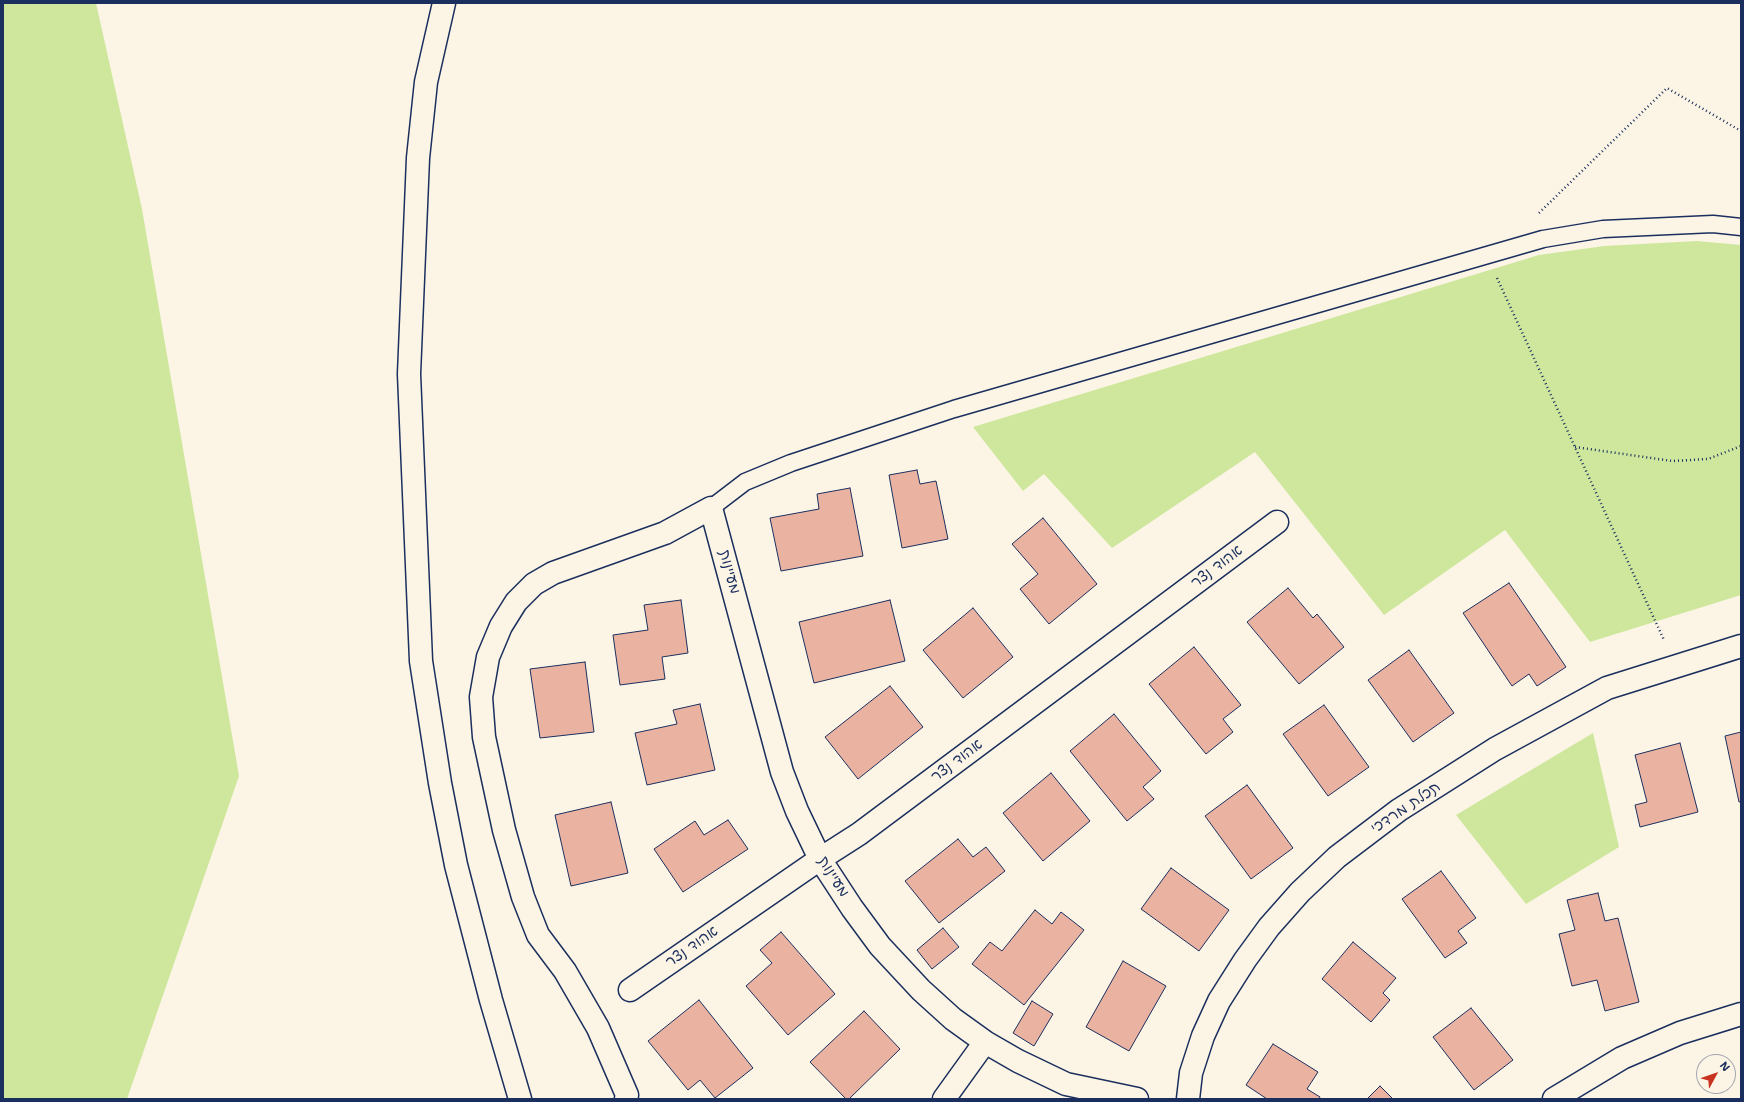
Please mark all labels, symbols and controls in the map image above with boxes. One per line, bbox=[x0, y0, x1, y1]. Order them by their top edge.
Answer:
street label: אהוד נצר bbox=[1188, 542, 1246, 592]
street label: מעיינות bbox=[714, 548, 744, 596]
street label: אהוד נצר bbox=[928, 736, 986, 786]
street label: תכלת מרדכי bbox=[1368, 778, 1444, 838]
street label: מעיינות bbox=[813, 853, 853, 901]
street label: אהוד נצר bbox=[662, 922, 722, 972]
north arrow bbox=[1696, 1054, 1736, 1094]
text: N bbox=[1716, 1058, 1733, 1075]

